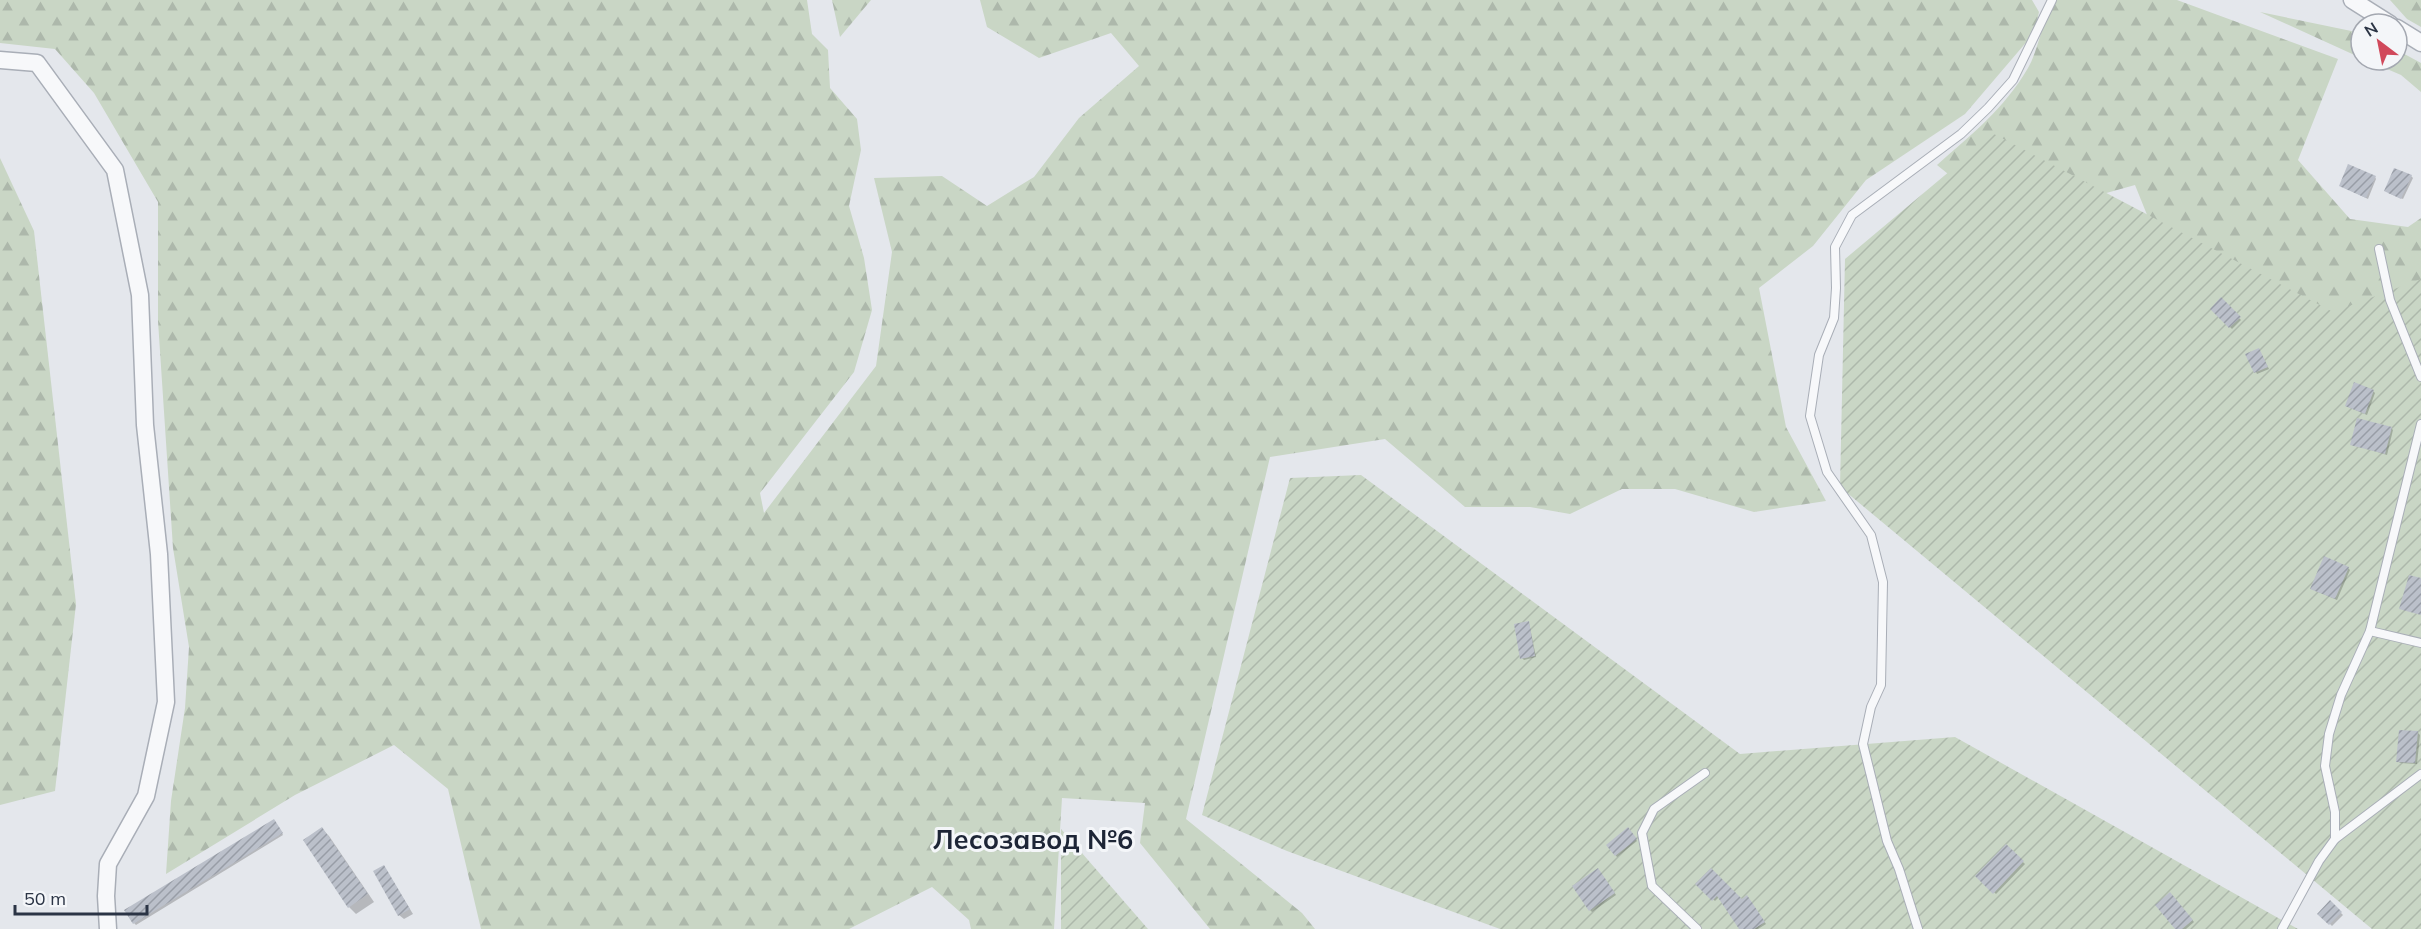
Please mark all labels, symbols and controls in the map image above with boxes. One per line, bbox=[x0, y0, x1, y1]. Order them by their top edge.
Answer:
north arrow bbox=[2349, 12, 2409, 72]
text: N bbox=[2361, 18, 2381, 41]
district label: Лесозавод №6 bbox=[933, 822, 1133, 856]
scale bar bbox=[15, 878, 147, 916]
text: 50 m bbox=[24, 887, 66, 910]

